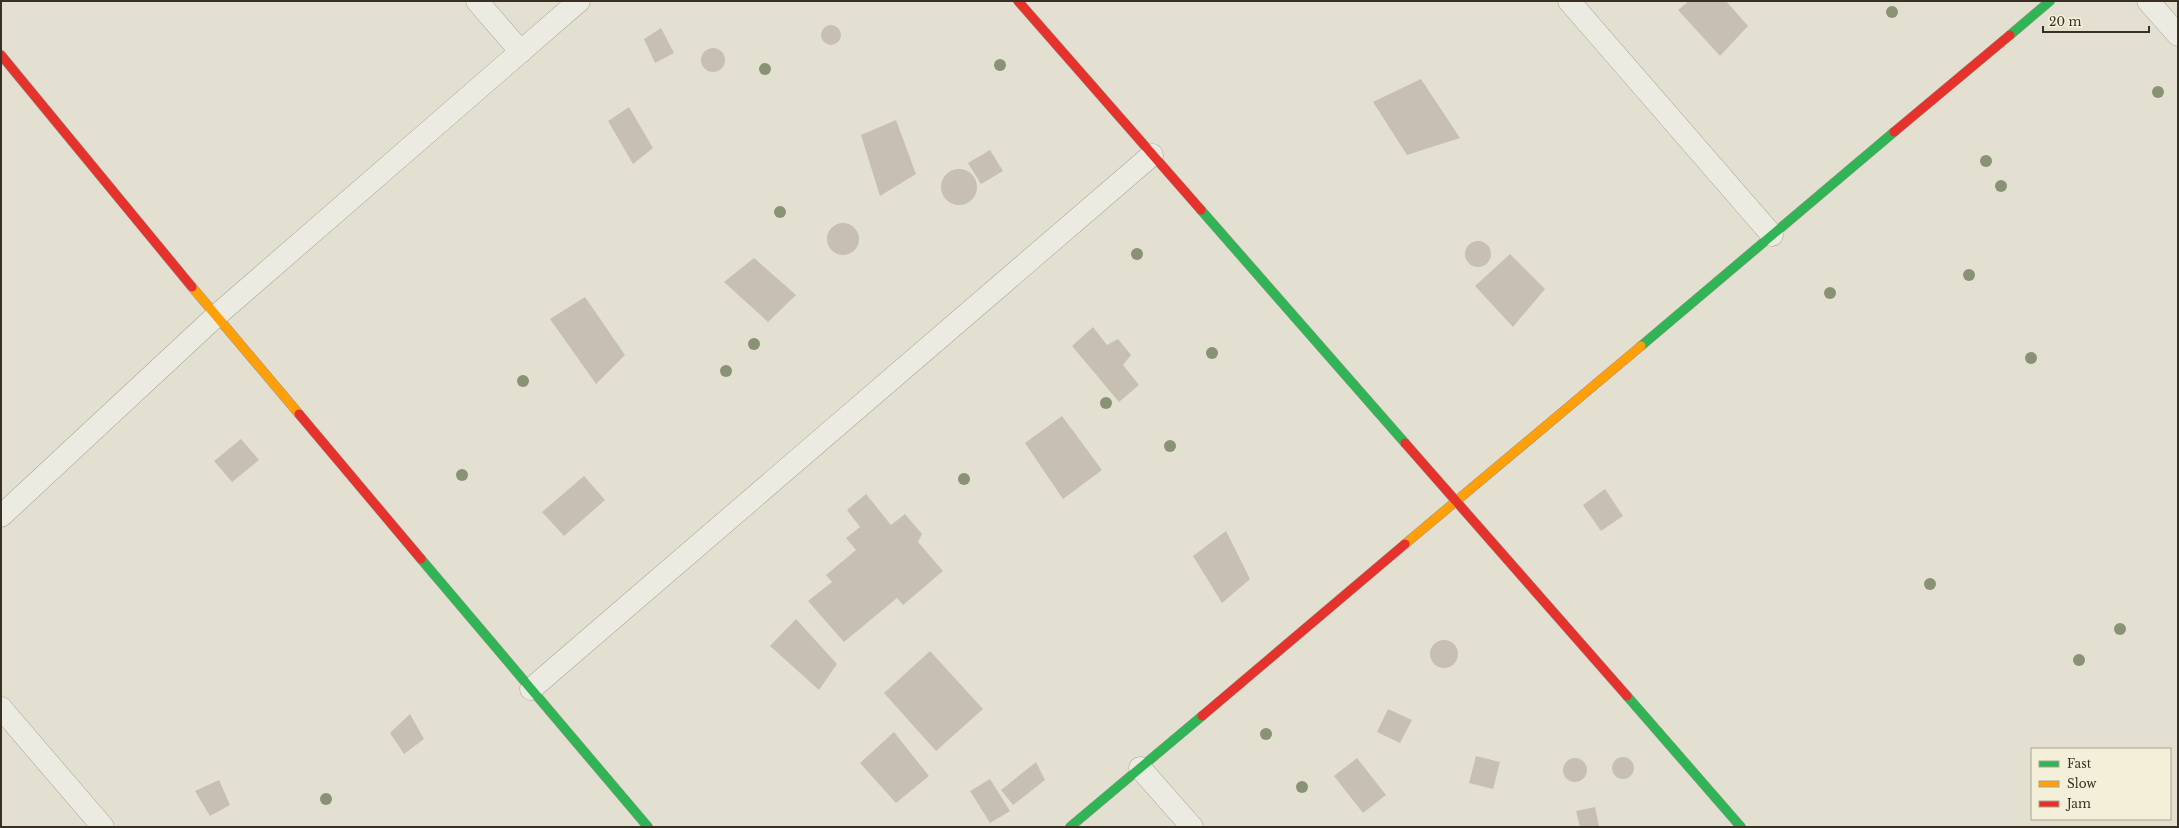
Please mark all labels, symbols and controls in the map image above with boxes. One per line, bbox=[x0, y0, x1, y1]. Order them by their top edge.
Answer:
scale bar bbox=[2043, 8, 2149, 34]
text: 20 m bbox=[2049, 14, 2081, 29]
legend bbox=[2031, 748, 2171, 820]
text: Fast bbox=[2067, 756, 2092, 771]
text: Slow bbox=[2067, 776, 2097, 791]
text: Jam bbox=[2065, 796, 2091, 811]

